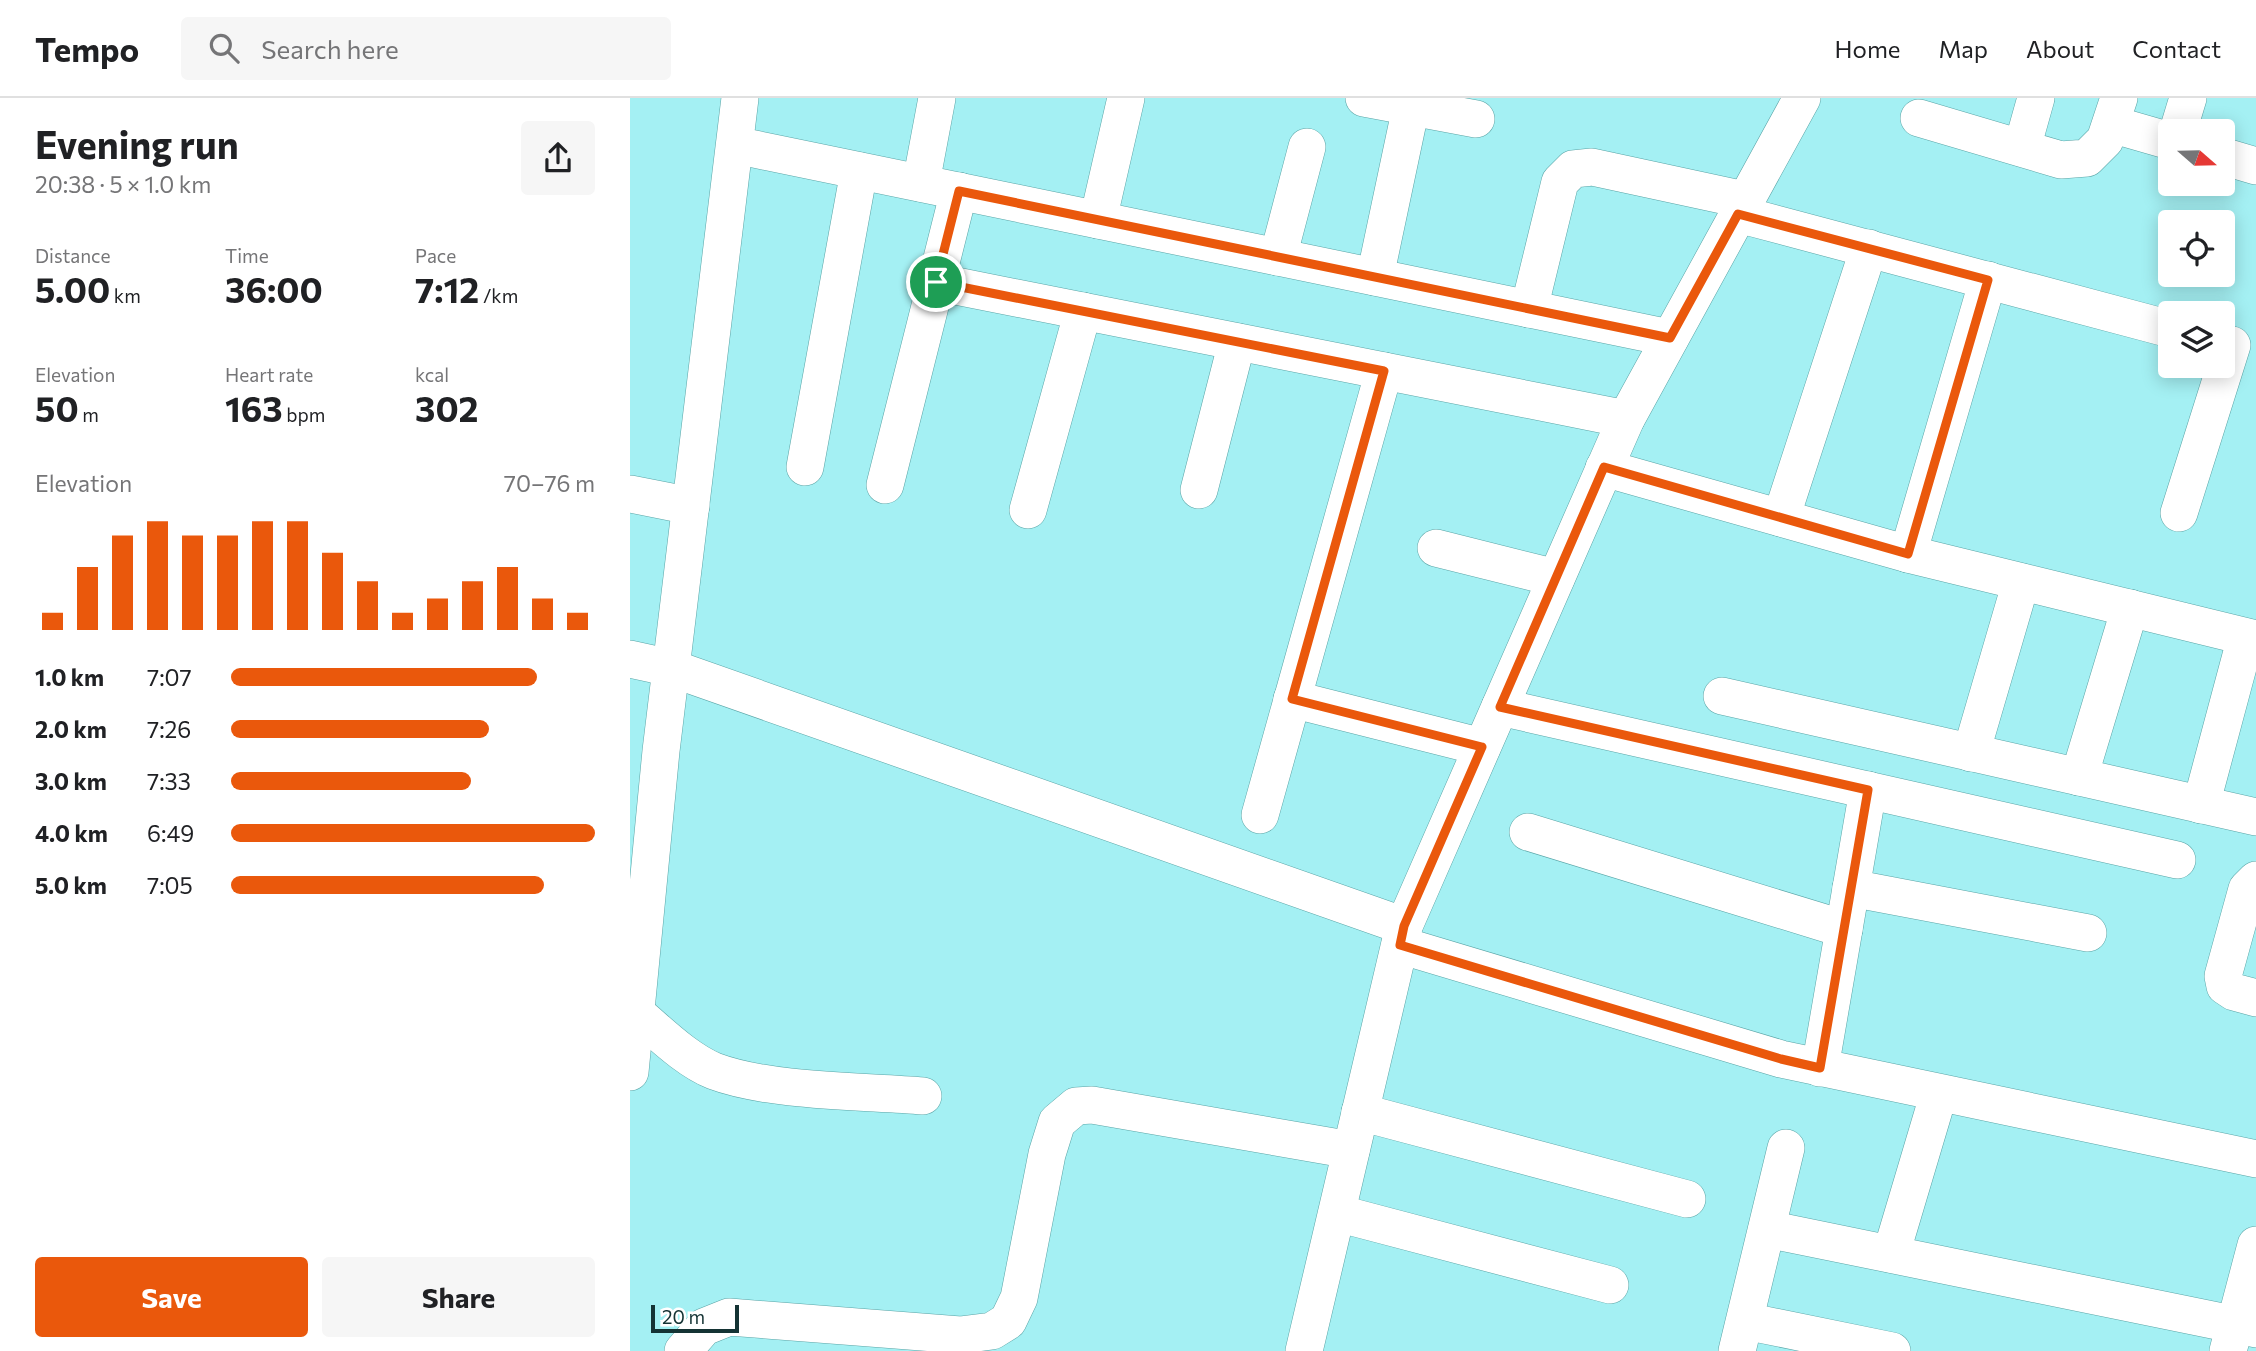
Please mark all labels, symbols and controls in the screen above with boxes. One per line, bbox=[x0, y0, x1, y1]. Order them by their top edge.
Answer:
search box bbox=[181, 17, 671, 80]
text: Tempo bbox=[35, 28, 139, 69]
icon: search bbox=[205, 29, 243, 67]
text: Search here bbox=[261, 33, 399, 64]
text: Home bbox=[1835, 34, 1901, 63]
text: Map bbox=[1939, 34, 1988, 63]
text: About bbox=[2026, 34, 2094, 63]
text: Contact bbox=[2132, 34, 2221, 63]
north arrow bbox=[2158, 119, 2235, 196]
map controls bbox=[2158, 119, 2235, 378]
text: Evening run bbox=[35, 120, 239, 167]
button: share bbox=[521, 121, 595, 195]
text: 20:38 · 5 × 1.0 km bbox=[35, 170, 211, 198]
button: locate bbox=[2158, 210, 2235, 287]
text: Distance bbox=[35, 244, 111, 267]
text: Time bbox=[225, 244, 269, 267]
text: Pace bbox=[415, 244, 456, 267]
pin bbox=[906, 252, 966, 312]
icon: arrive bbox=[917, 263, 955, 301]
text: 5.00 bbox=[35, 267, 110, 310]
text: 36:00 bbox=[225, 267, 323, 310]
text: 7:12 bbox=[415, 267, 479, 310]
text: km bbox=[110, 284, 141, 307]
text: /km bbox=[479, 284, 518, 307]
button: layers bbox=[2158, 301, 2235, 378]
text: Elevation bbox=[35, 363, 115, 386]
text: Heart rate bbox=[225, 363, 313, 386]
text: kcal bbox=[415, 363, 449, 386]
text: 50 bbox=[35, 386, 79, 429]
text: 163 bbox=[225, 386, 283, 429]
text: 302 bbox=[415, 386, 478, 429]
text: m bbox=[79, 403, 99, 426]
text: bpm bbox=[283, 403, 325, 426]
text: Elevation bbox=[35, 469, 132, 497]
text: 70–76 m bbox=[504, 469, 595, 497]
text: 1.0 km bbox=[35, 663, 104, 691]
text: 7:07 bbox=[147, 663, 192, 691]
text: 2.0 km bbox=[35, 715, 107, 743]
text: 7:26 bbox=[147, 715, 191, 743]
text: 3.0 km bbox=[35, 767, 107, 795]
text: 7:33 bbox=[147, 767, 191, 795]
text: 4.0 km bbox=[35, 819, 108, 847]
text: 6:49 bbox=[147, 819, 194, 847]
text: 5.0 km bbox=[35, 871, 107, 899]
text: 7:05 bbox=[147, 871, 193, 899]
button: Save bbox=[35, 1257, 308, 1337]
button: Share bbox=[322, 1257, 595, 1337]
scale bar bbox=[651, 1302, 738, 1334]
text: 20 m bbox=[662, 1305, 705, 1328]

